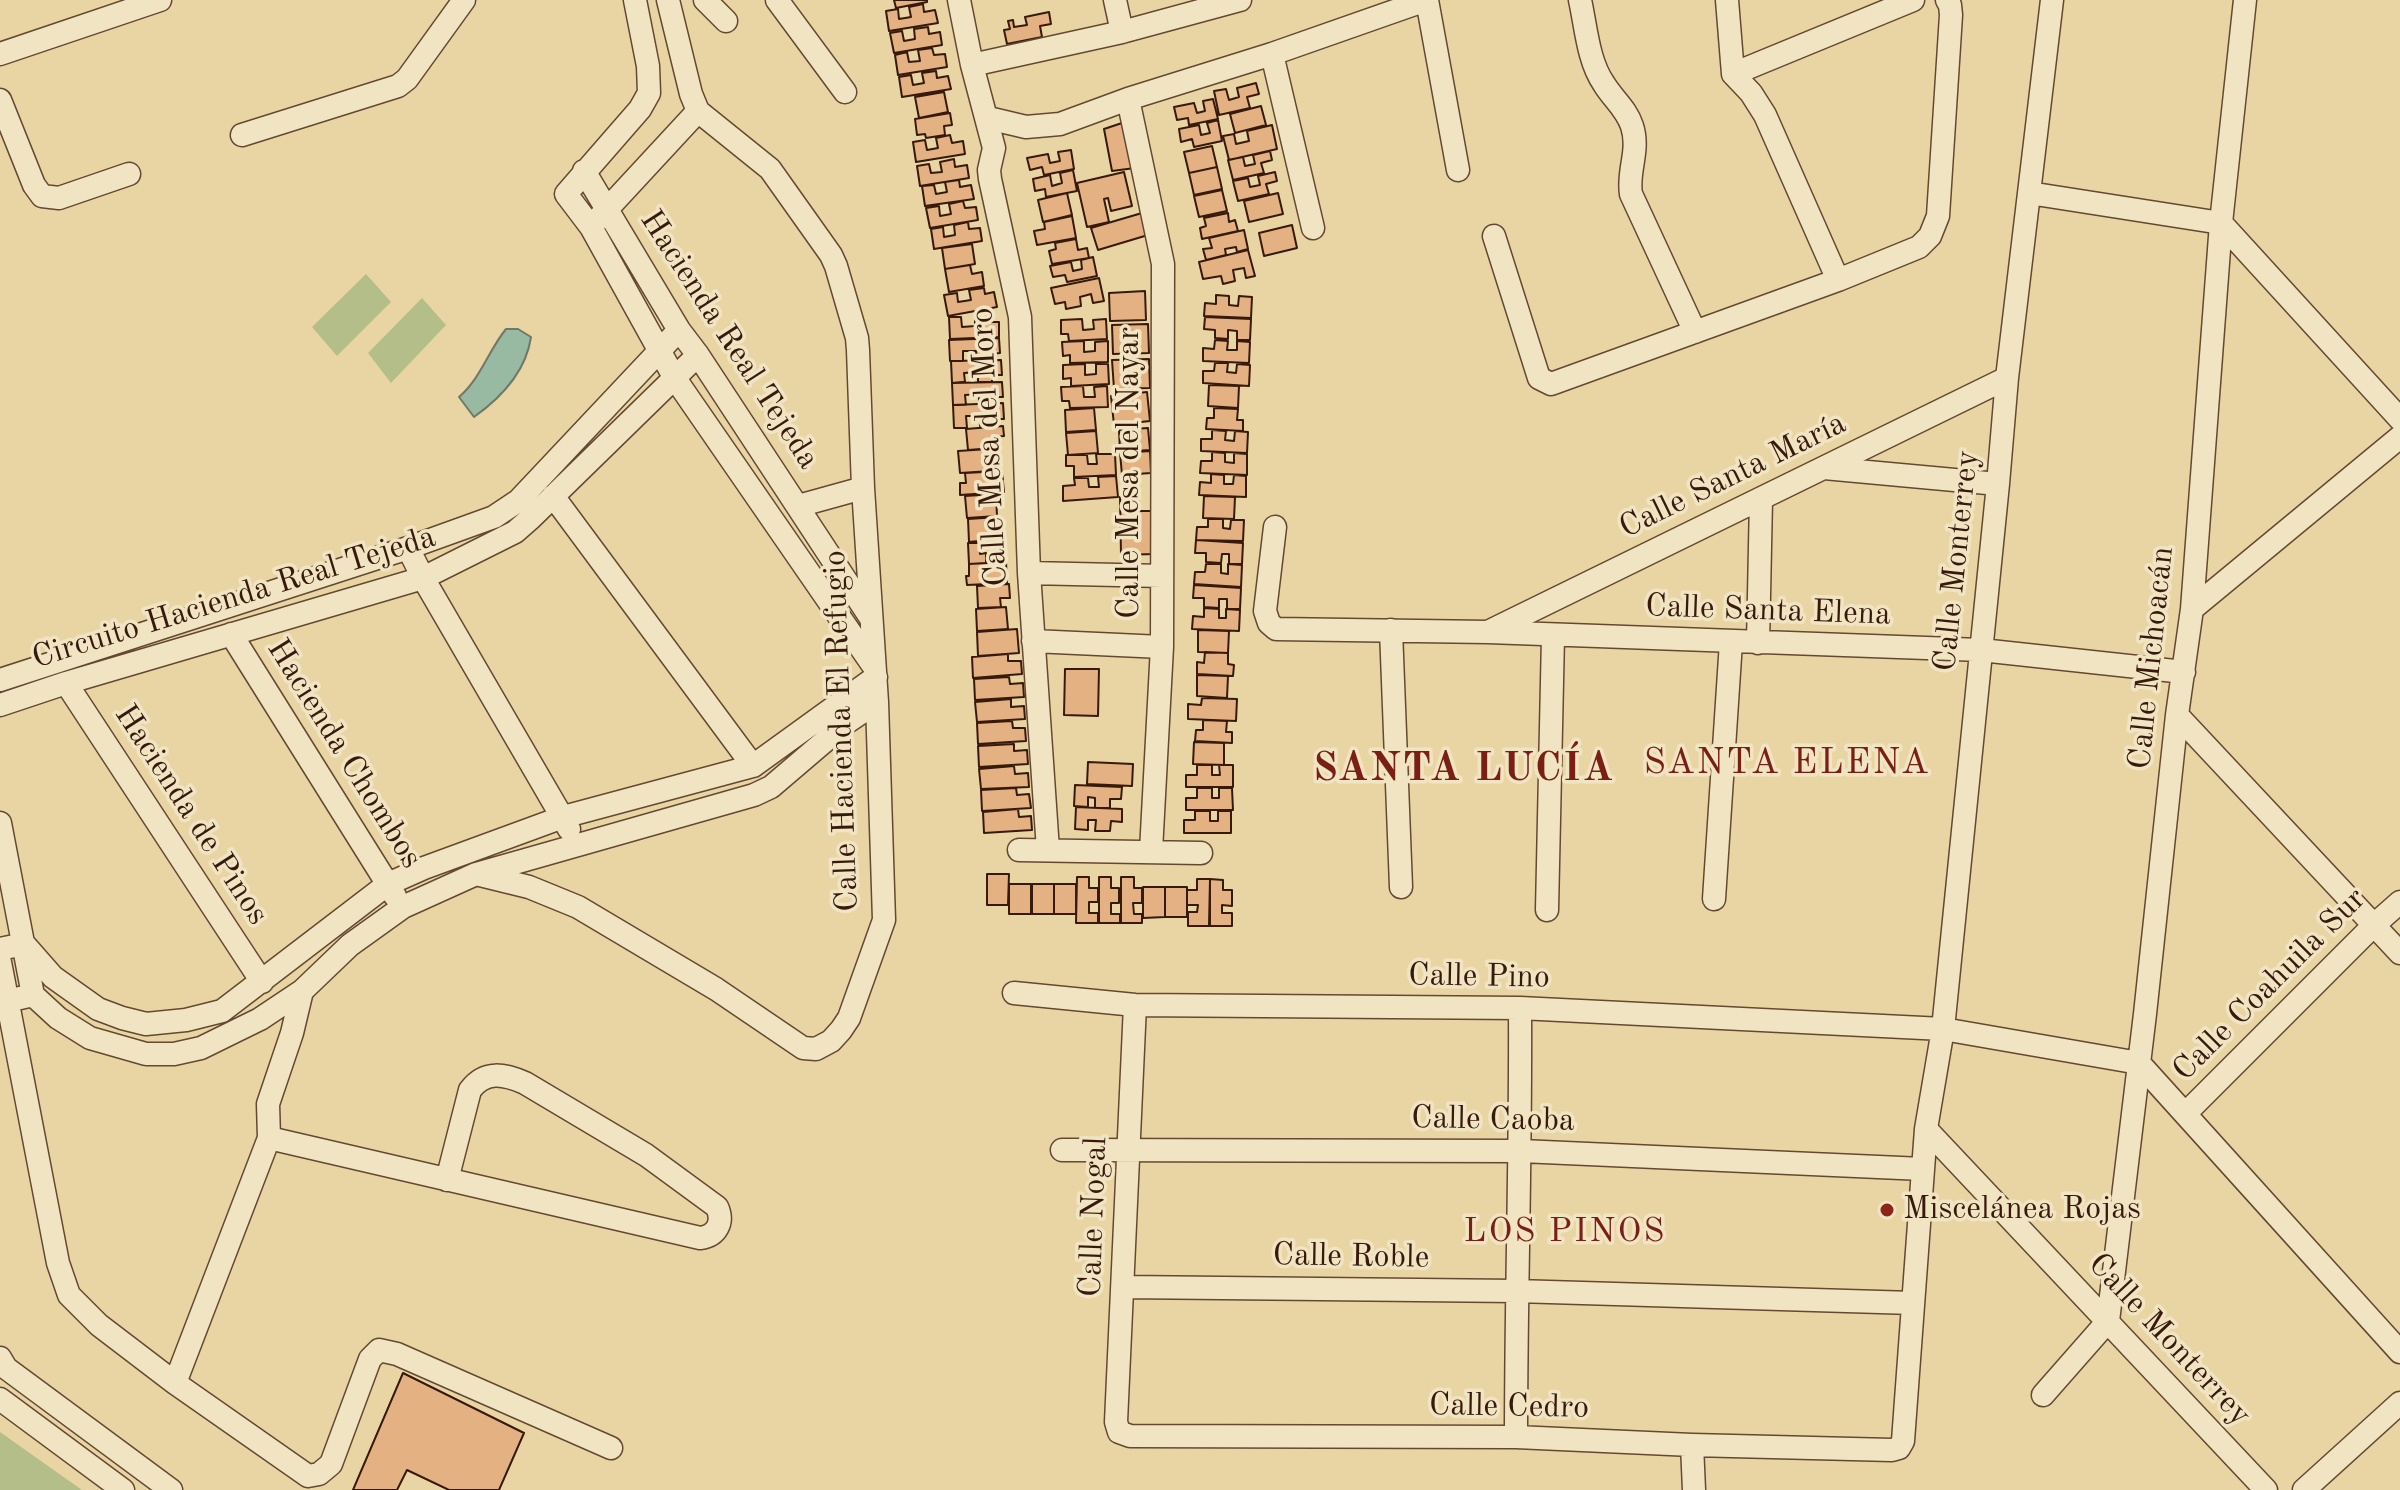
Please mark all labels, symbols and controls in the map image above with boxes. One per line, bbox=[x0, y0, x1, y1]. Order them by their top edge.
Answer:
street label: Hacienda Real Tejeda bbox=[631, 203, 827, 477]
street label: Calle Mesa del Moro bbox=[964, 307, 1016, 587]
street label: Calle Mesa del Nayar bbox=[1111, 327, 1149, 619]
street label: Calle Santa María bbox=[1613, 405, 1853, 547]
street label: Calle Monterrey bbox=[1926, 449, 1988, 673]
street label: Circuito Hacienda Real Tejeda bbox=[28, 518, 440, 678]
street label: Calle Michoacán bbox=[2121, 545, 2183, 771]
street label: Calle Hacienda El Refugio bbox=[816, 549, 868, 913]
street label: Calle Santa Elena bbox=[1645, 588, 1891, 634]
street label: Hacienda Chombos bbox=[258, 632, 430, 876]
street label: Hacienda de Pinos bbox=[105, 698, 277, 932]
district label: SANTA ELENA bbox=[1644, 742, 1930, 786]
district label: SANTA LUCÍA bbox=[1313, 746, 1615, 794]
street label: Calle Coahuila Sur bbox=[2165, 880, 2375, 1090]
street label: Calle Pino bbox=[1408, 957, 1550, 997]
street label: Calle Caoba bbox=[1411, 1099, 1575, 1141]
street label: Calle Nogal bbox=[1072, 1136, 1116, 1298]
place label: Miscelánea Rojas bbox=[1903, 1191, 2141, 1229]
marker: Miscelánea Rojas bbox=[1878, 1201, 1896, 1219]
district label: LOS PINOS bbox=[1464, 1212, 1666, 1252]
street label: Calle Roble bbox=[1272, 1236, 1430, 1278]
street label: Calle Monterrey bbox=[2079, 1246, 2259, 1434]
street label: Calle Cedro bbox=[1429, 1386, 1589, 1428]

